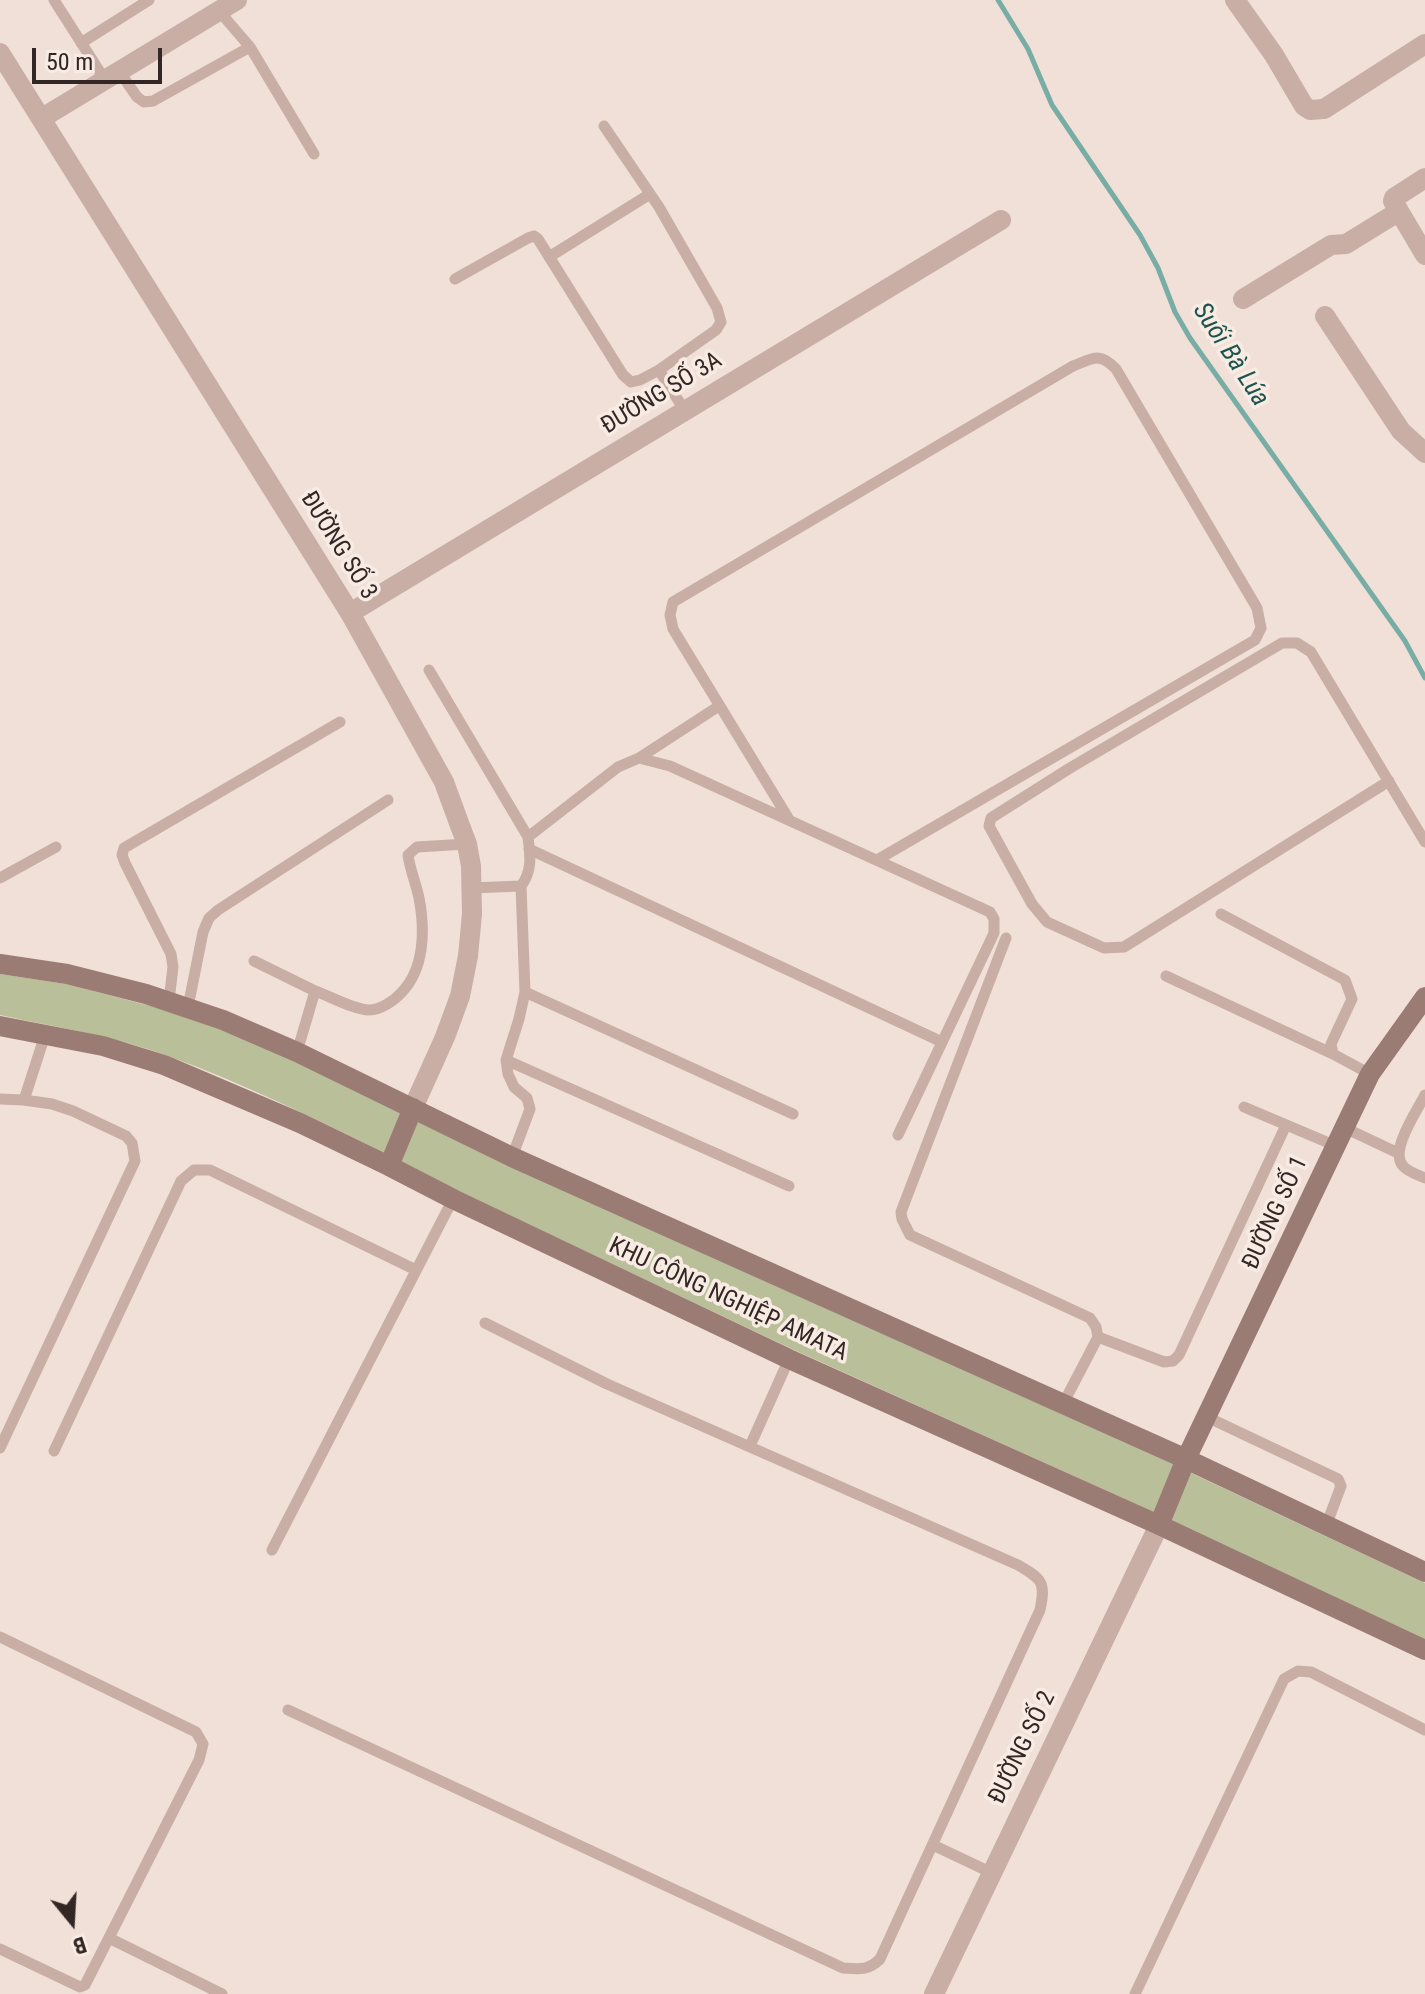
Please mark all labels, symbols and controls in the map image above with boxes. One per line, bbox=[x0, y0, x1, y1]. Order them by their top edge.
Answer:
scale bar bbox=[36, 32, 166, 82]
text: 50 m bbox=[46, 48, 93, 76]
water label: Suối Bà Lúa bbox=[1185, 297, 1275, 413]
street label: ĐƯỜNG SỐ 3A bbox=[597, 347, 727, 441]
street label: ĐƯỜNG SỐ 3 bbox=[294, 487, 382, 605]
street label: ĐƯỜNG SỐ 1 bbox=[1237, 1152, 1315, 1274]
street label: KHU CÔNG NGHIỆP AMATA bbox=[604, 1232, 852, 1368]
street label: ĐƯỜNG SỐ 2 bbox=[983, 1687, 1063, 1809]
north arrow bbox=[32, 1882, 112, 1962]
text: B bbox=[70, 1932, 89, 1959]

